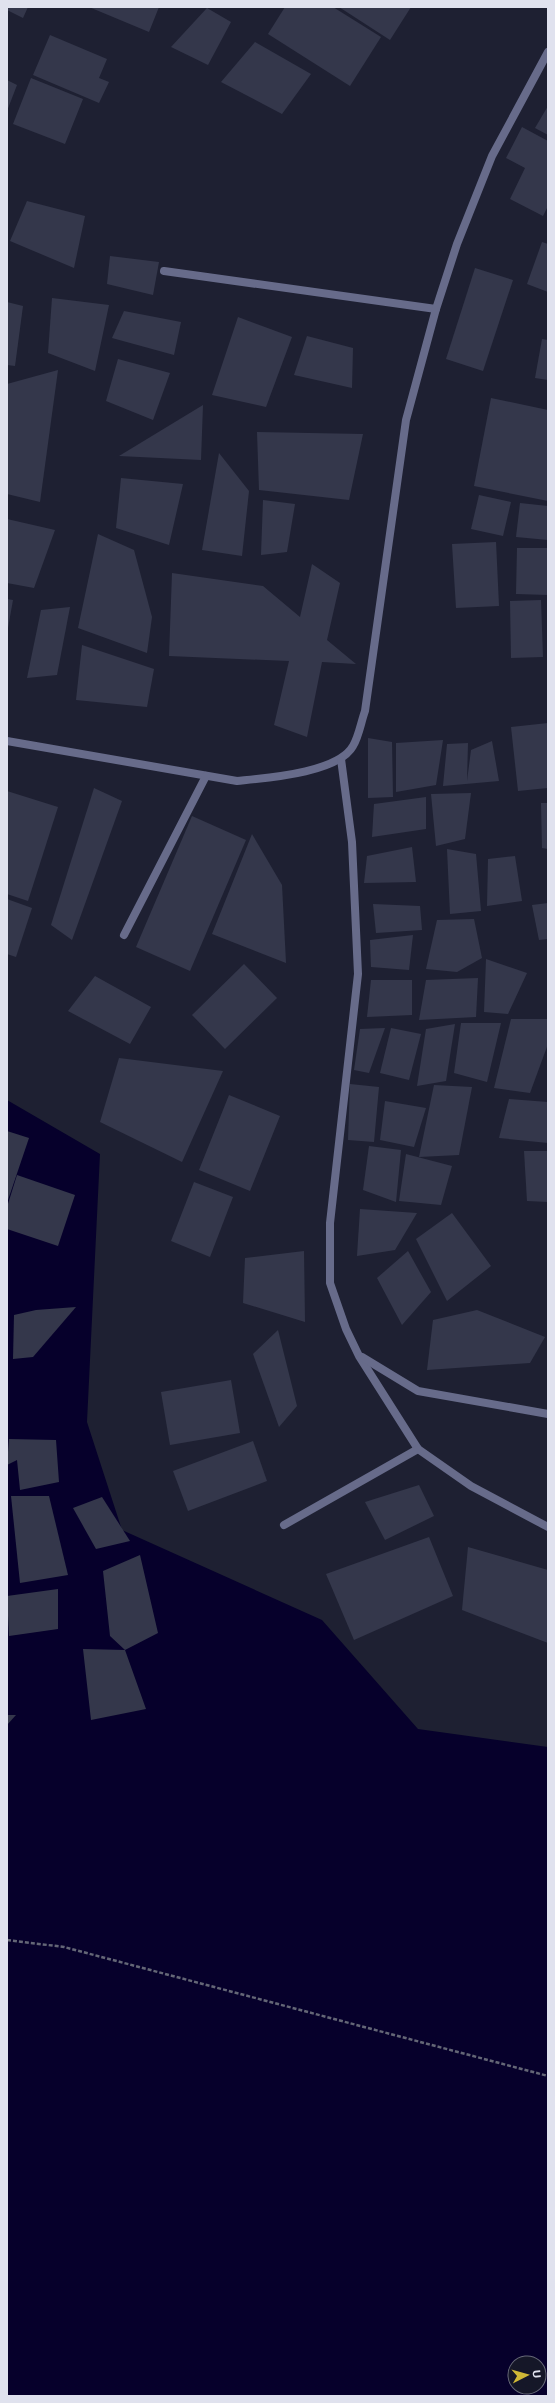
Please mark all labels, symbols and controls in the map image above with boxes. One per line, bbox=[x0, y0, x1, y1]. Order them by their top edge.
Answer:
north arrow bbox=[507, 2355, 547, 2395]
text: U bbox=[531, 2369, 543, 2379]

